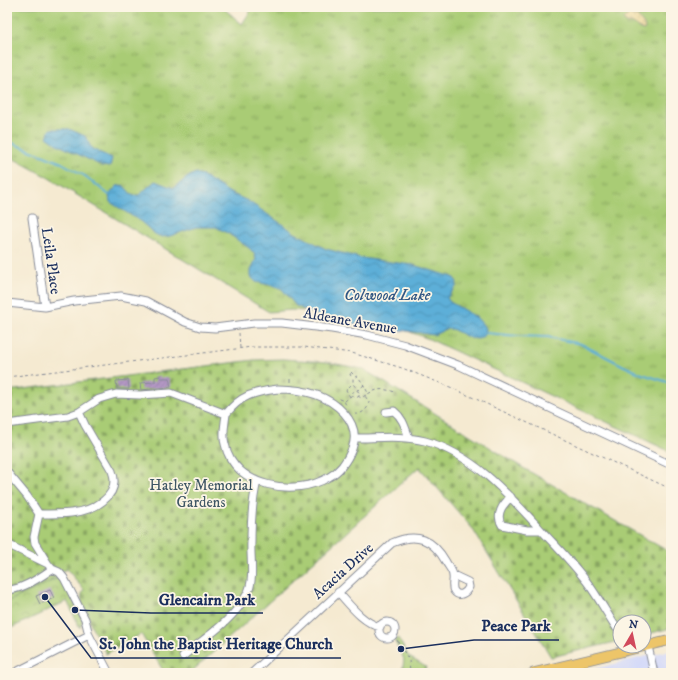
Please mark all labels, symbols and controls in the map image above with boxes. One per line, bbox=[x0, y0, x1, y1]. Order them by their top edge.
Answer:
street label: Leila Place bbox=[37, 226, 65, 296]
water label: Colwood Lake bbox=[344, 285, 431, 305]
street label: Aldeane Avenue bbox=[302, 303, 398, 339]
park label: Hatley Memorial Gardens bbox=[149, 476, 253, 512]
street label: Acacia Drive bbox=[309, 539, 377, 603]
callout: Glencairn Park bbox=[151, 585, 263, 613]
text: Glencairn Park bbox=[159, 590, 256, 610]
callout: Peace Park bbox=[474, 612, 559, 640]
north arrow bbox=[612, 614, 652, 654]
text: Peace Park bbox=[481, 616, 552, 636]
text: N bbox=[628, 617, 639, 633]
callout: St. John the Baptist Heritage Church bbox=[91, 630, 341, 658]
text: St. John the Baptist Heritage Church bbox=[99, 634, 333, 654]

